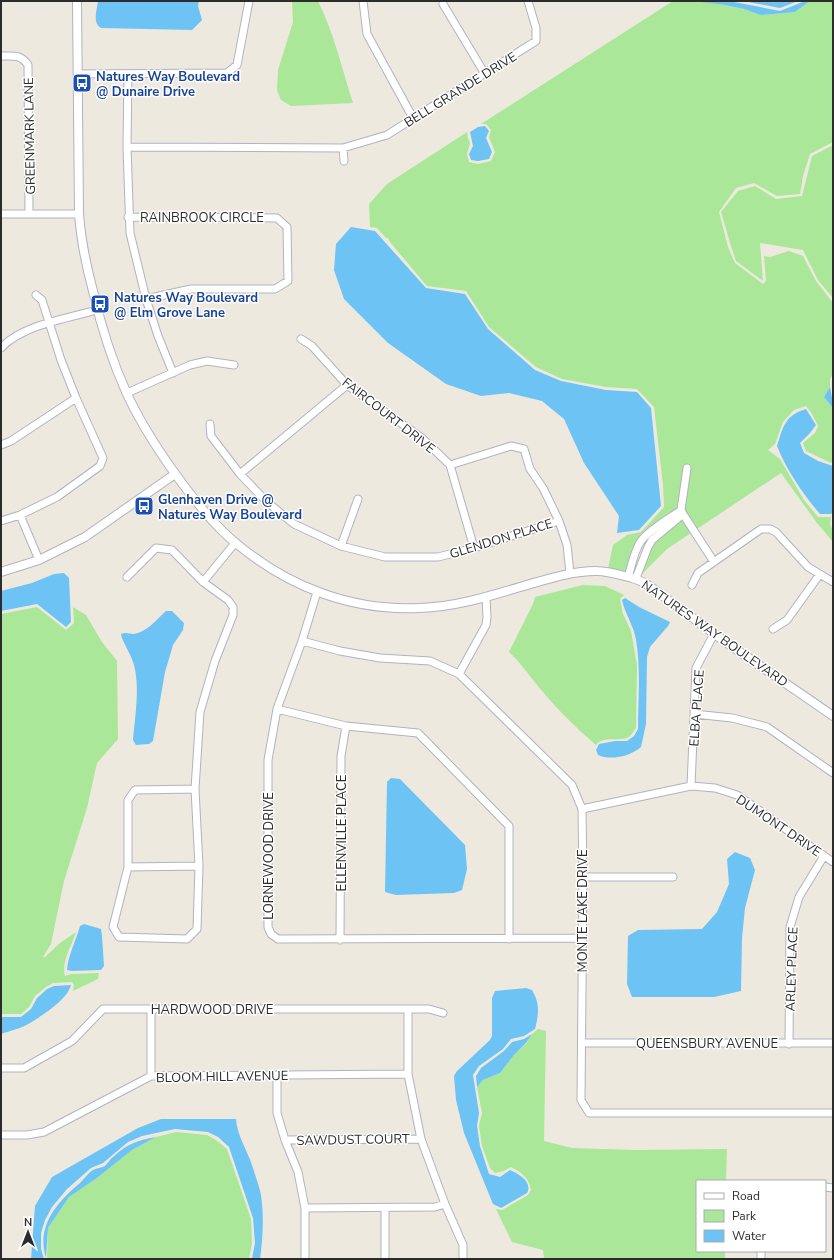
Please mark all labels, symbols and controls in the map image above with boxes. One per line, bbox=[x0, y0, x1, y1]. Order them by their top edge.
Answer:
street label: BELL GRANDE DRIVE bbox=[401, 48, 520, 132]
place label: Natures Way Boulevard @ Dunaire Drive bbox=[96, 68, 240, 101]
bus stop icon: Natures Way Boulevard @ Dunaire Drive bbox=[71, 72, 93, 94]
street label: GREENMARK LANE bbox=[20, 77, 40, 195]
street label: RAINBROOK CIRCLE bbox=[140, 209, 264, 227]
place label: Natures Way Boulevard @ Elm Grove Lane bbox=[114, 289, 258, 322]
bus stop icon: Natures Way Boulevard @ Elm Grove Lane bbox=[89, 293, 111, 315]
street label: FAIRCOURT DRIVE bbox=[338, 374, 439, 458]
place label: Glenhaven Drive @ Natures Way Boulevard bbox=[158, 491, 302, 524]
bus stop icon: Glenhaven Drive @ Natures Way Boulevard bbox=[133, 495, 155, 517]
street label: GLENDON PLACE bbox=[448, 515, 555, 563]
street label: NATURES WAY BOULEVARD bbox=[638, 576, 791, 691]
street label: ELBA PLACE bbox=[685, 669, 709, 747]
street label: ELLENVILLE PLACE bbox=[333, 775, 351, 891]
street label: DUMONT DRIVE bbox=[732, 791, 825, 861]
street label: LORNEWOOD DRIVE bbox=[260, 792, 278, 920]
street label: MONTE LAKE DRIVE bbox=[574, 850, 592, 972]
street label: ARLEY PLACE bbox=[782, 927, 802, 1012]
street label: HARDWOOD DRIVE bbox=[151, 1001, 273, 1019]
street label: QUEENSBURY AVENUE bbox=[636, 1035, 778, 1053]
street label: BLOOM HILL AVENUE bbox=[156, 1067, 288, 1087]
street label: SAWDUST COURT bbox=[296, 1130, 410, 1150]
legend bbox=[696, 1180, 826, 1252]
text: Road bbox=[732, 1188, 760, 1204]
text: Park bbox=[732, 1208, 757, 1224]
north arrow bbox=[8, 1212, 48, 1252]
text: N bbox=[24, 1215, 32, 1230]
text: Water bbox=[732, 1228, 766, 1244]

